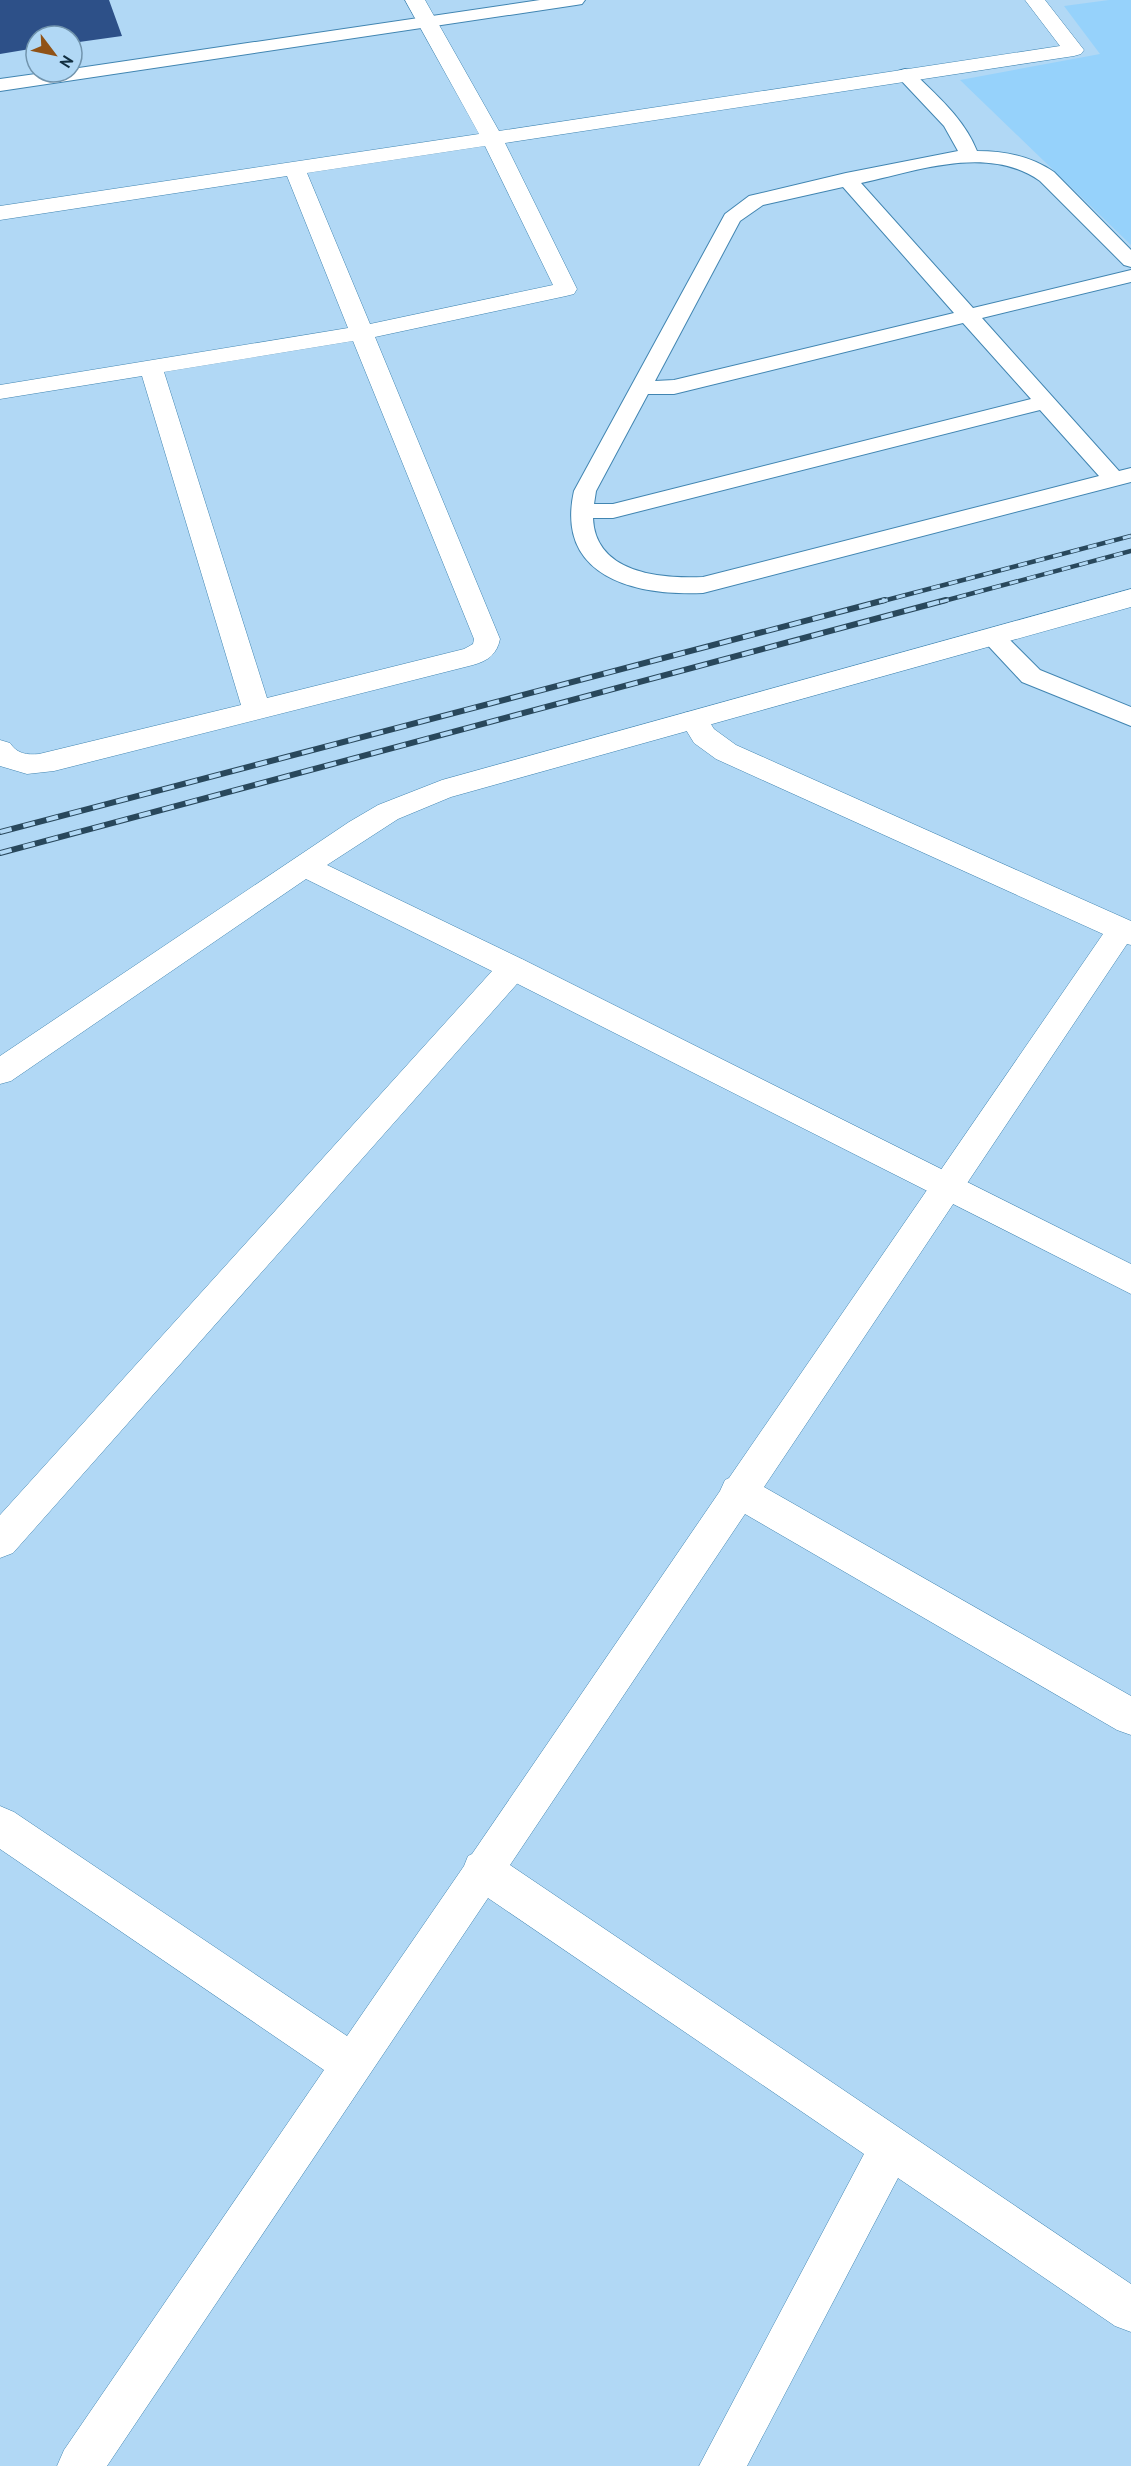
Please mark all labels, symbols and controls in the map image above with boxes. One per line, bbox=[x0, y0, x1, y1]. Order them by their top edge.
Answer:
north arrow bbox=[24, 24, 84, 84]
text: N bbox=[55, 52, 78, 72]

